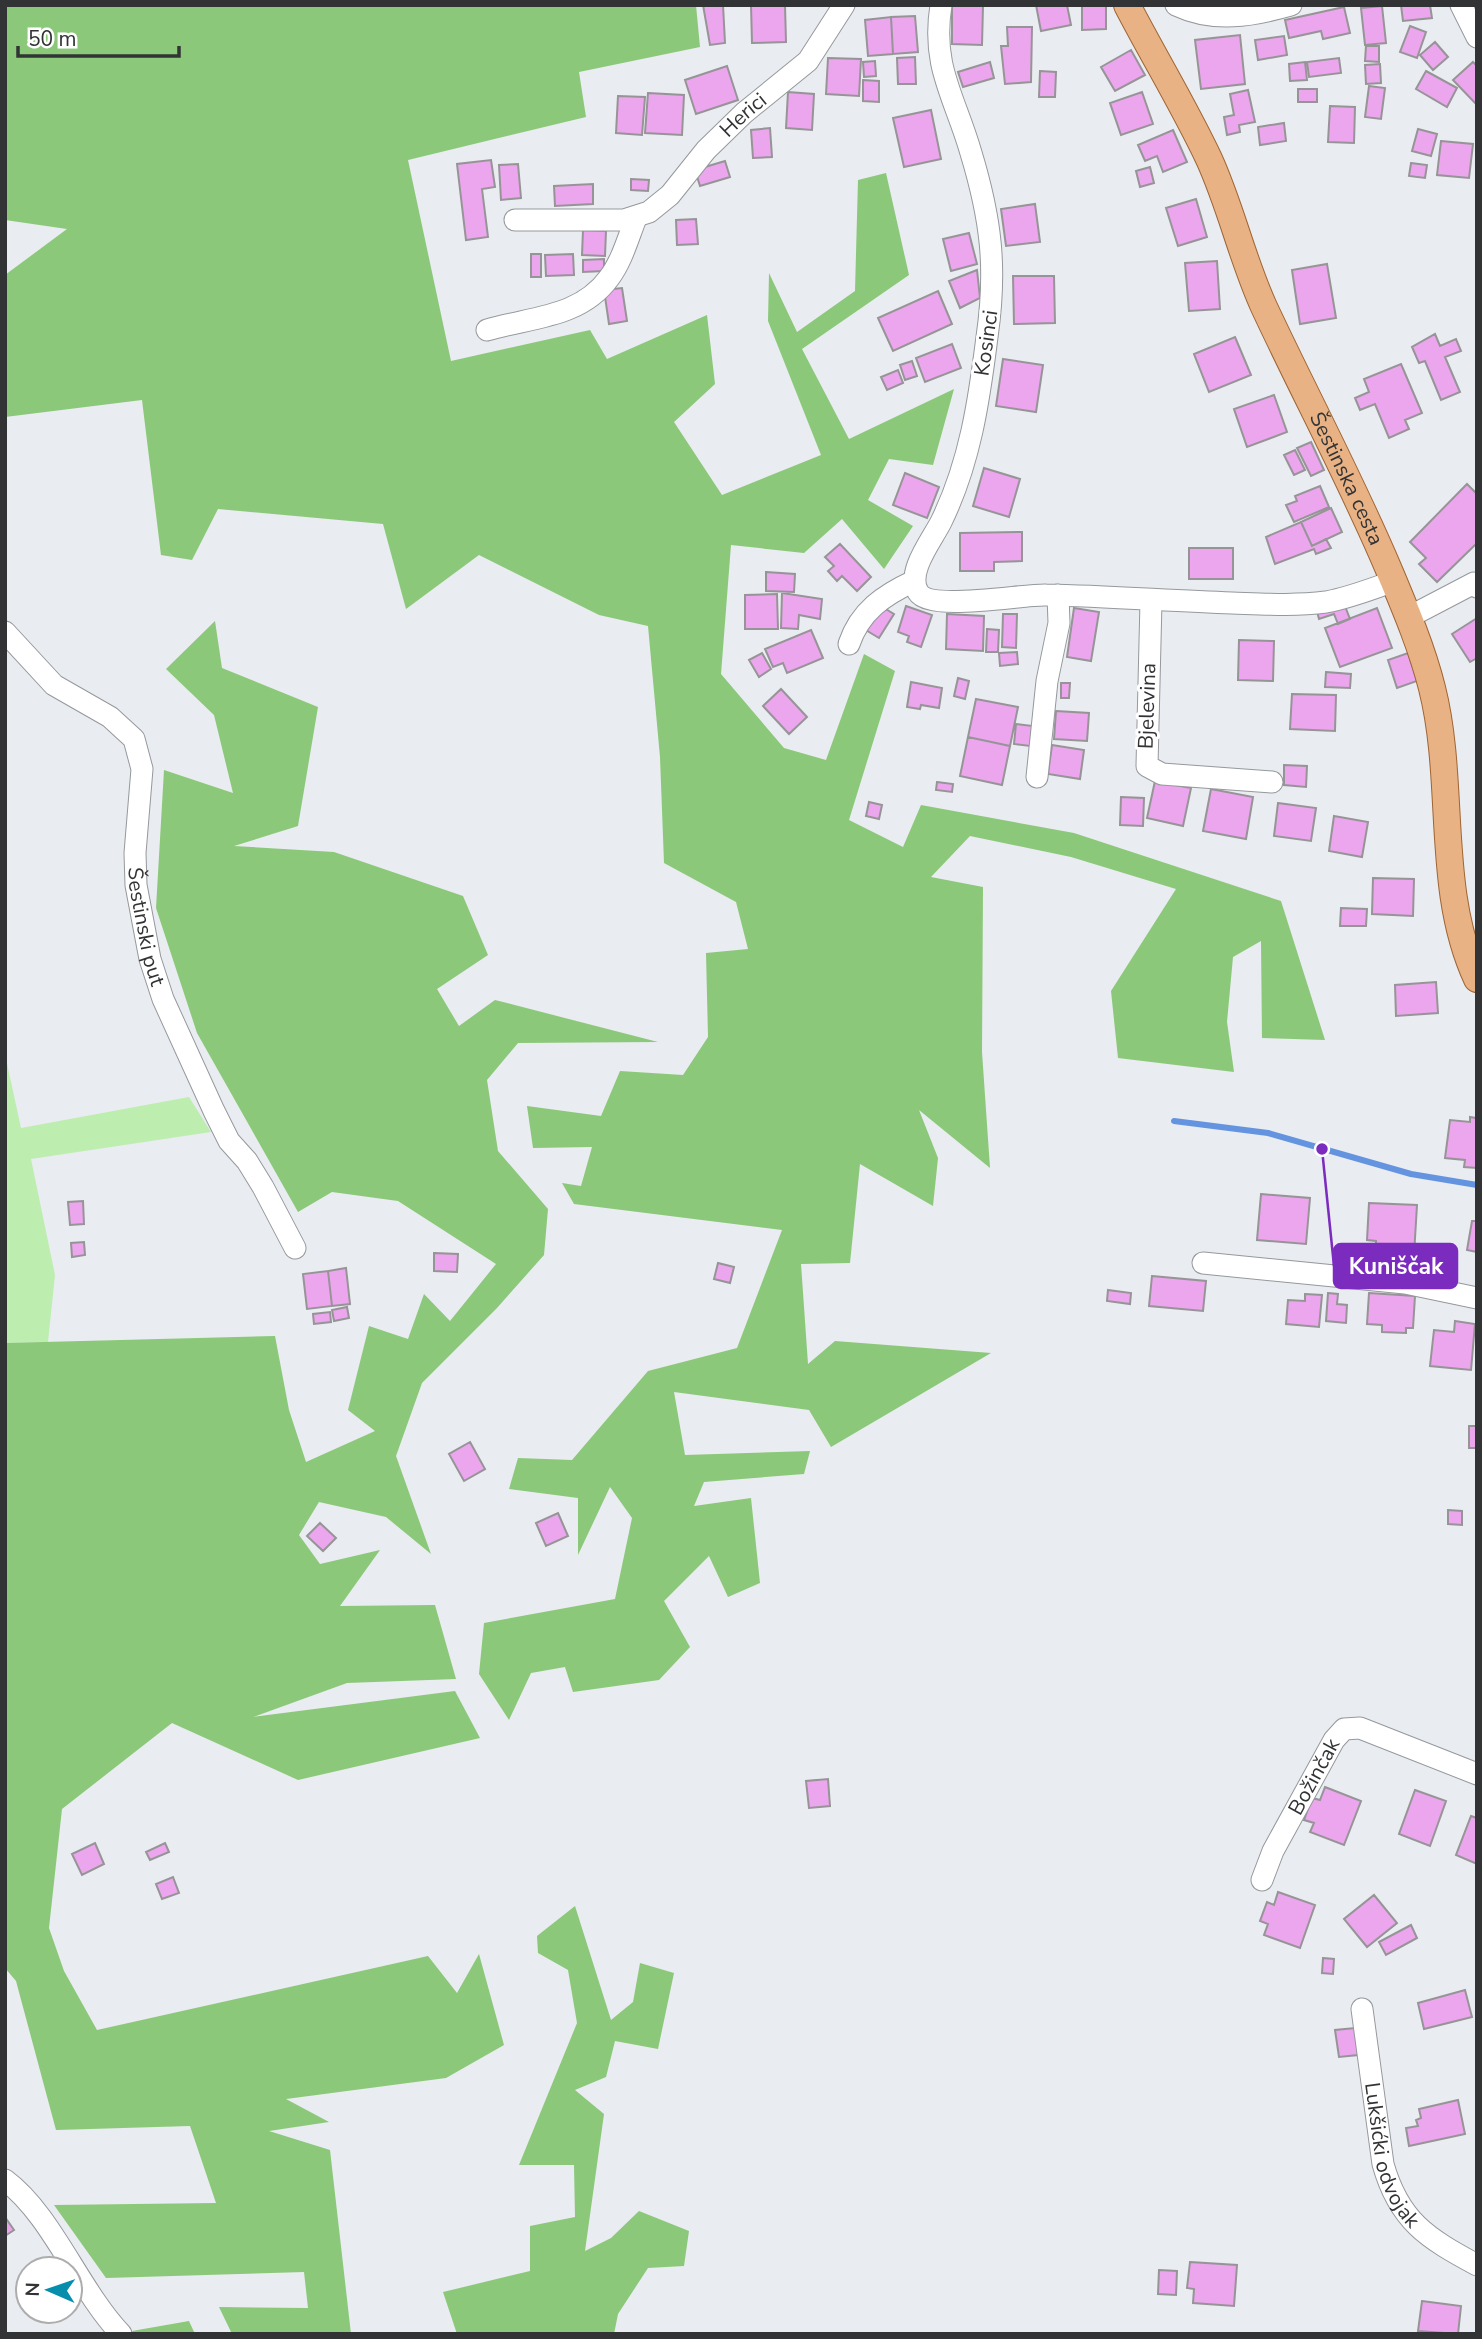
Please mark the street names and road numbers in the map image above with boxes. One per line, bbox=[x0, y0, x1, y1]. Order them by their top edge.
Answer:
street label: Herici bbox=[713, 86, 772, 143]
street label: Kosinci bbox=[968, 308, 1004, 378]
street label: Šestinska cesta bbox=[1303, 407, 1390, 550]
street label: Bjelevina bbox=[1132, 662, 1162, 750]
street label: Šestinski put bbox=[121, 867, 172, 990]
street label: Božinčak bbox=[1282, 1733, 1347, 1820]
street label: Lukšićki odvojak bbox=[1358, 2081, 1426, 2234]

